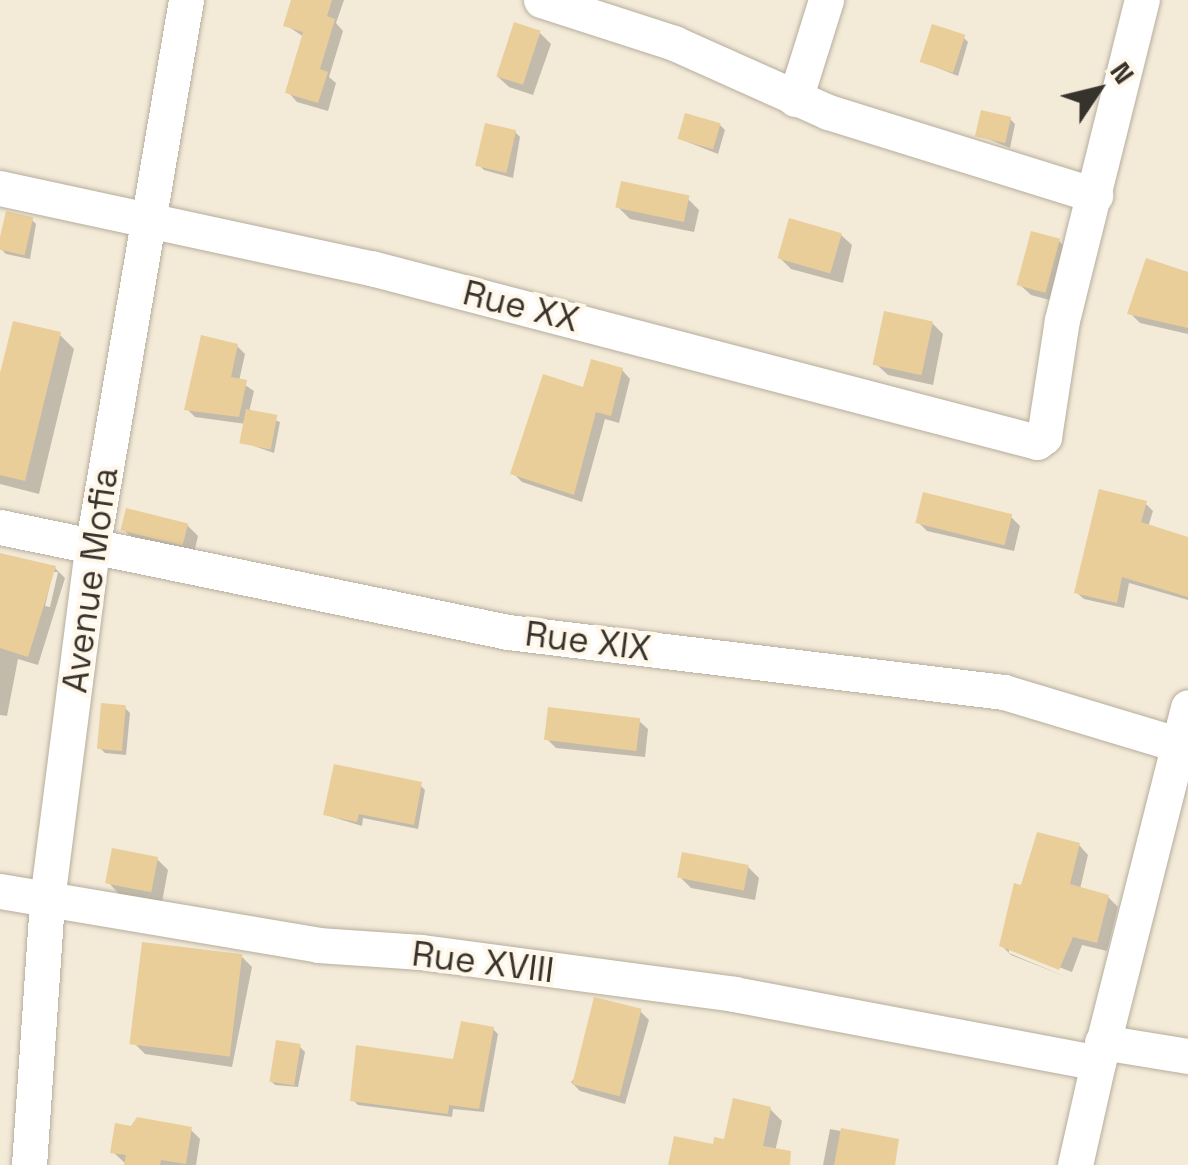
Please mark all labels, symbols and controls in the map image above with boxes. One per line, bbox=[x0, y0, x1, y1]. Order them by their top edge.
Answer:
north arrow bbox=[1048, 40, 1148, 140]
text: N bbox=[1102, 55, 1143, 91]
street label: Rue XX bbox=[459, 271, 583, 341]
street label: Avenue Mofia bbox=[53, 465, 127, 695]
street label: Rue XIX bbox=[523, 612, 653, 670]
street label: Rue XVIII bbox=[410, 932, 556, 992]

